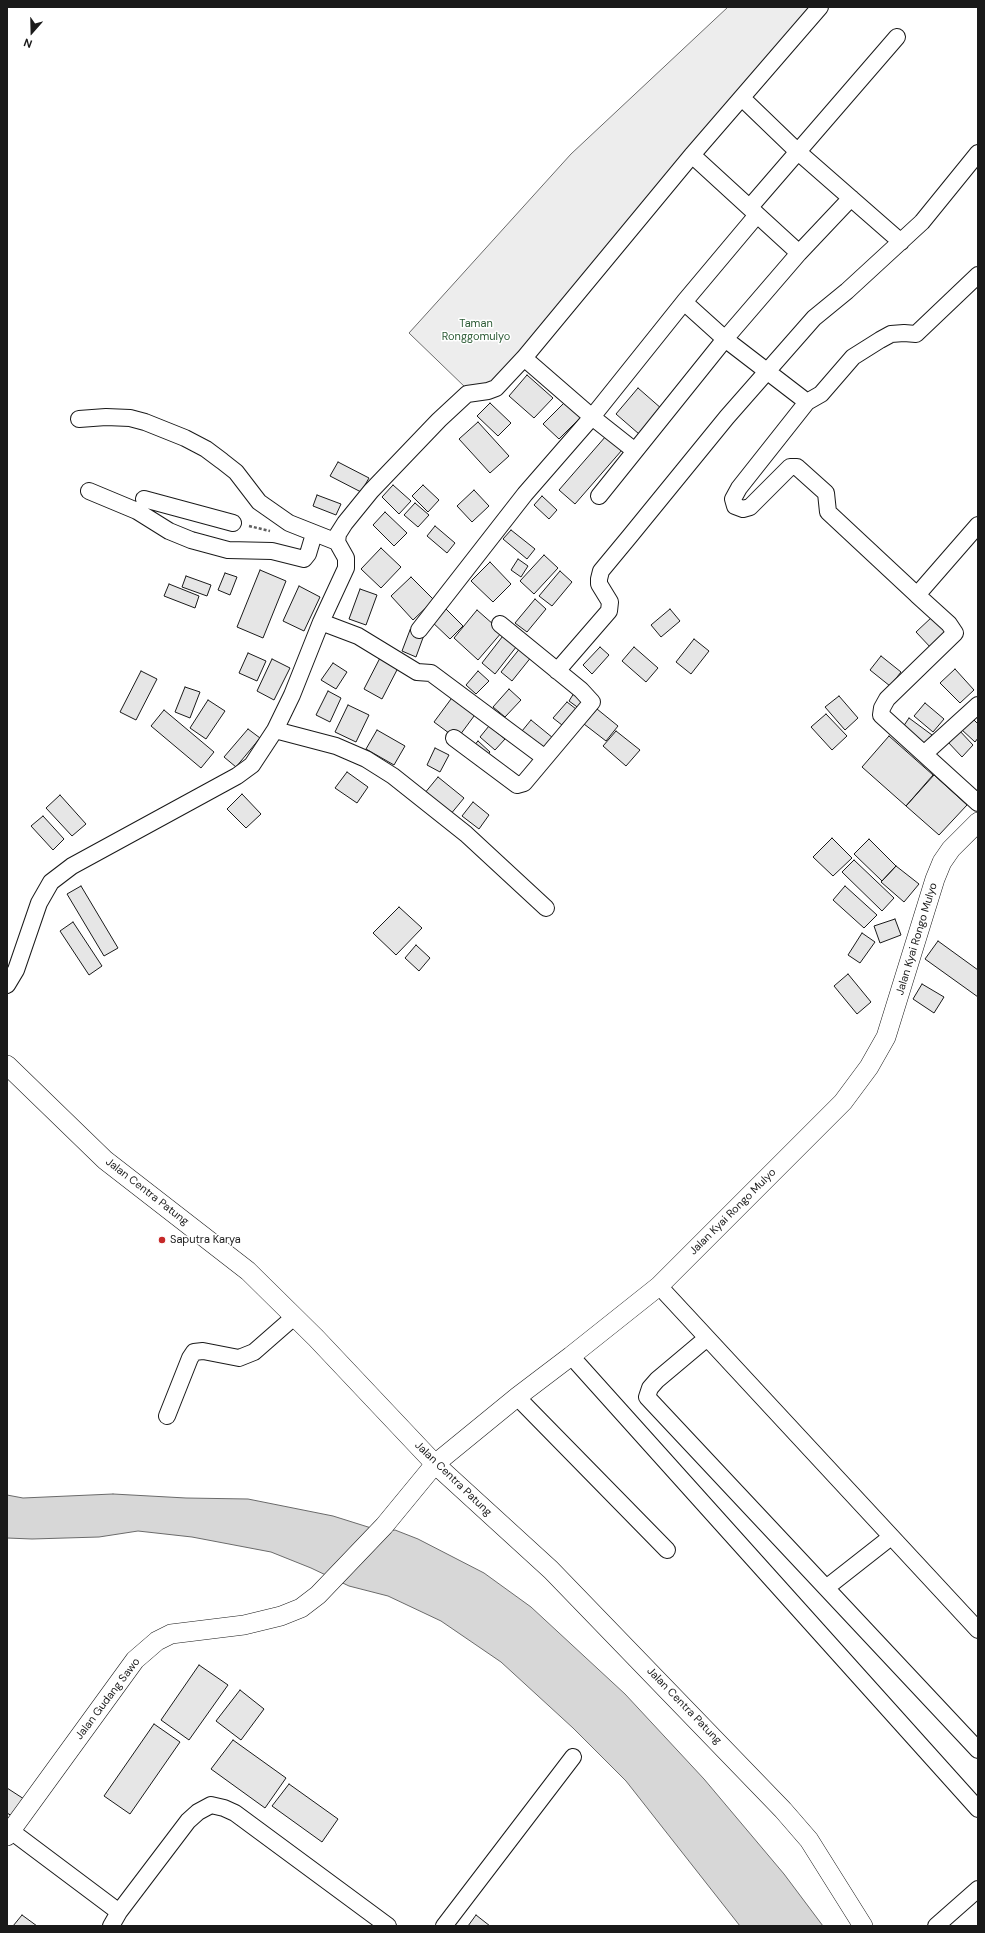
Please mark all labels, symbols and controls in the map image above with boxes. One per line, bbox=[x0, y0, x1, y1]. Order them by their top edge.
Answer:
north arrow bbox=[12, 12, 52, 52]
text: N bbox=[22, 35, 34, 51]
park label: Taman Ronggomulyo bbox=[442, 317, 510, 343]
street label: Jalan Kyai Rongo Mulyo bbox=[894, 881, 940, 997]
street label: Jalan Centra Patung bbox=[103, 1155, 191, 1229]
street label: Jalan Kyai Rongo Mulyo bbox=[687, 1166, 779, 1258]
place label: Saputra Karya bbox=[170, 1233, 241, 1247]
marker: Saputra Karya bbox=[157, 1235, 167, 1245]
street label: Jalan Centra Patung bbox=[412, 1439, 494, 1519]
street label: Jalan Gudang Sawo bbox=[73, 1655, 143, 1743]
street label: Jalan Centra Patung bbox=[644, 1665, 724, 1747]

